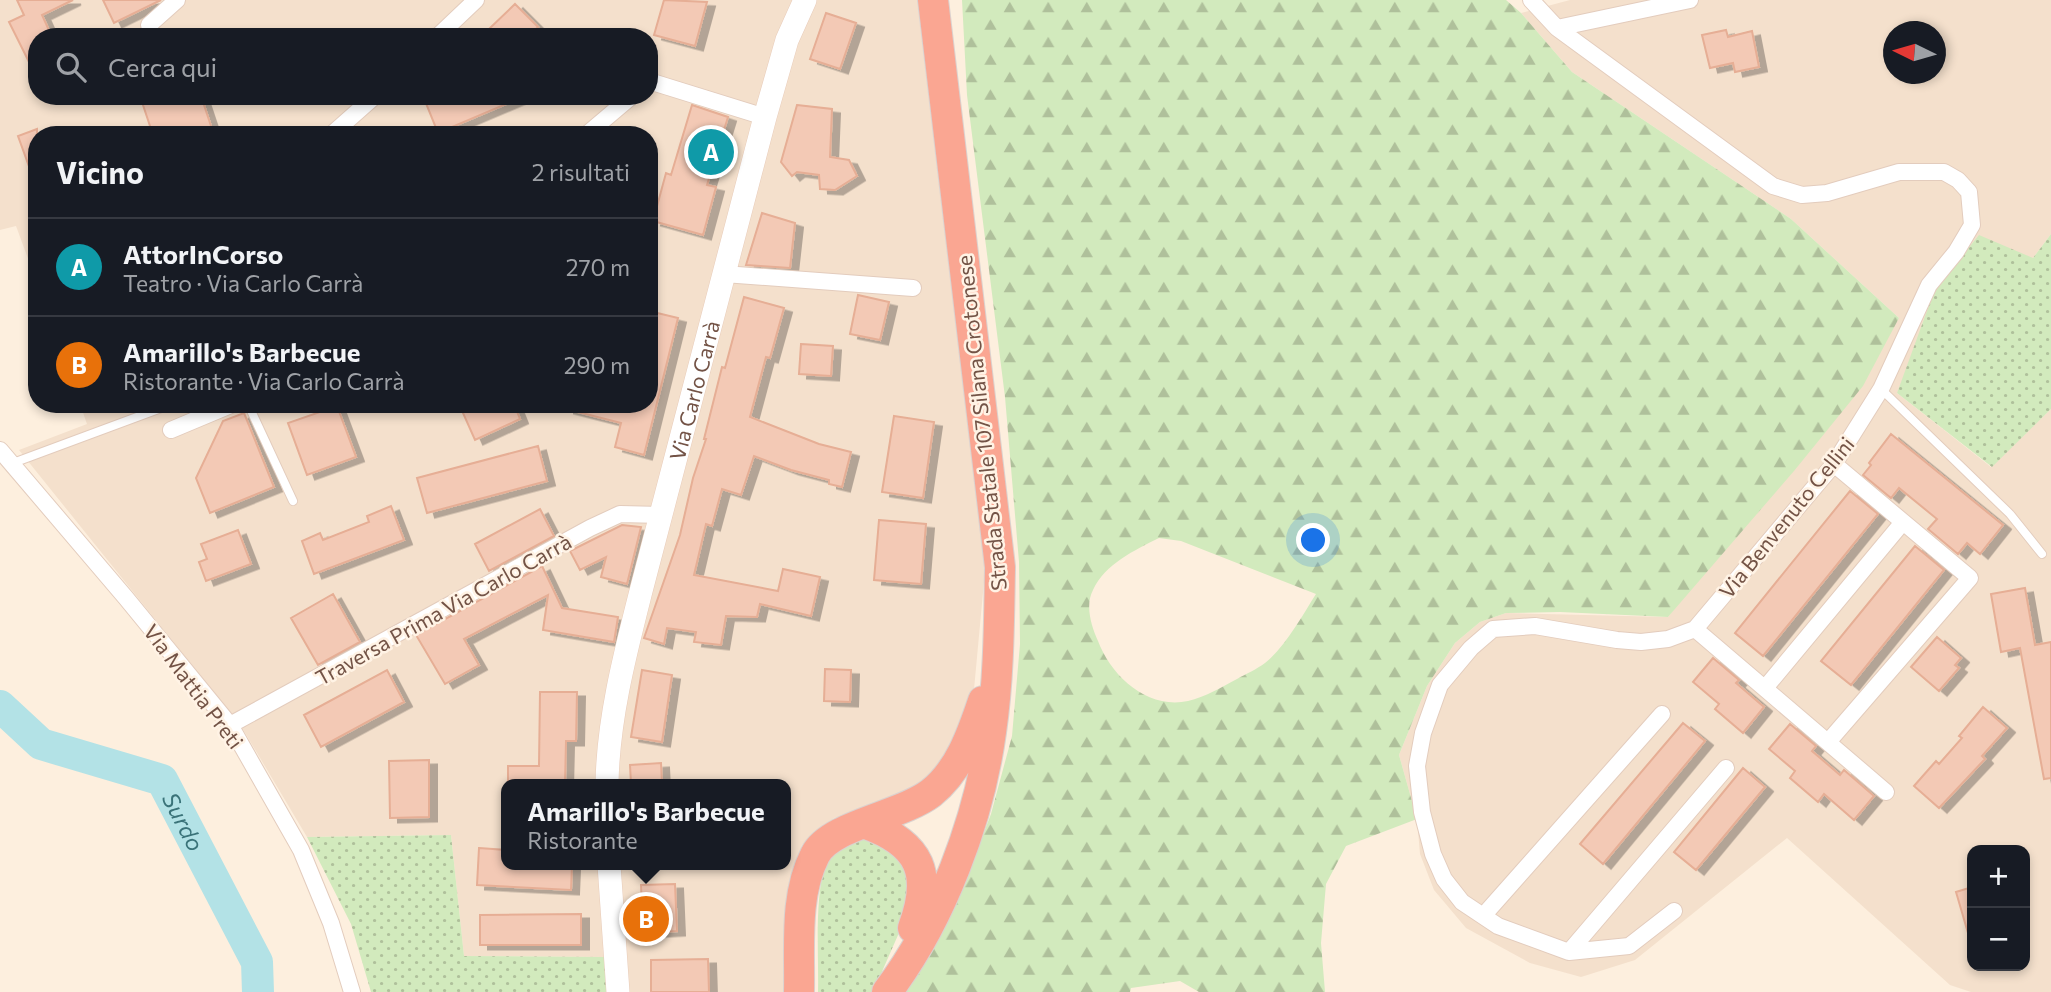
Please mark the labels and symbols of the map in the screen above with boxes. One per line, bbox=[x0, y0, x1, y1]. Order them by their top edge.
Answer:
north arrow bbox=[1883, 21, 1946, 84]
pin: A bbox=[688, 126, 734, 178]
street label: Strada Statale 107 Silana Crotonese bbox=[951, 254, 1011, 592]
street label: Via Carlo Carrà bbox=[663, 318, 724, 463]
street label: Via Benvenuto Cellini bbox=[1713, 431, 1859, 603]
your location bbox=[1296, 523, 1330, 557]
street label: Traversa Prima Via Carlo Carrà bbox=[311, 528, 575, 690]
street label: Via Mattia Preti bbox=[139, 619, 249, 753]
water label: Surdo bbox=[157, 787, 210, 856]
pin: B bbox=[623, 893, 669, 945]

